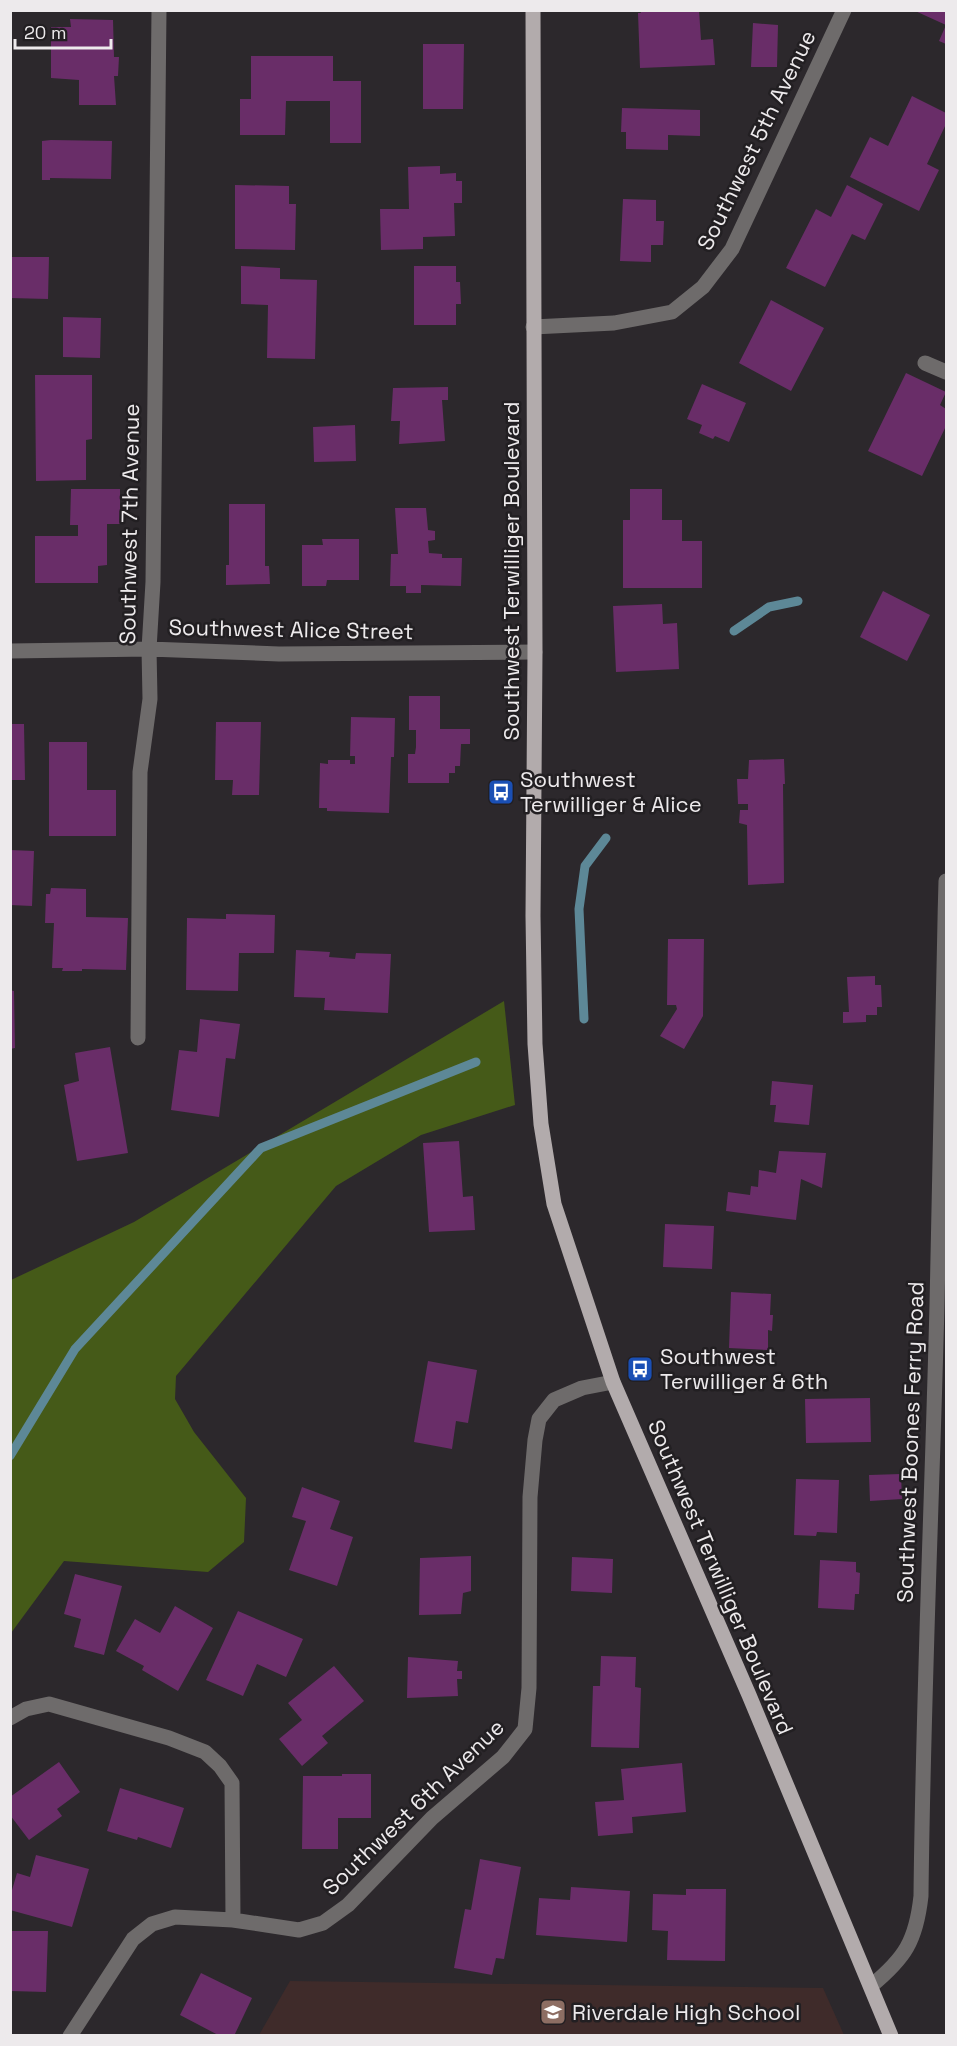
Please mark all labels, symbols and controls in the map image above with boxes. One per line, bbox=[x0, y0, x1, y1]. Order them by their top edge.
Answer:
scale bar bbox=[15, 12, 111, 50]
text: 20 m bbox=[24, 21, 67, 44]
street label: Southwest 5th Avenue bbox=[690, 25, 822, 255]
street label: Southwest Terwilliger Boulevard bbox=[497, 401, 525, 741]
street label: Southwest 7th Avenue bbox=[113, 403, 145, 645]
street label: Southwest Alice Street bbox=[168, 613, 414, 645]
place label: Southwest Terwilliger & Alice bbox=[520, 765, 702, 818]
bus stop icon: Southwest Terwilliger & Alice bbox=[486, 777, 516, 807]
street label: Southwest Boones Ferry Road bbox=[890, 1281, 930, 1603]
place label: Southwest Terwilliger & 6th bbox=[660, 1342, 828, 1395]
bus stop icon: Southwest Terwilliger & 6th bbox=[625, 1354, 655, 1384]
street label: Southwest Terwilliger Boulevard bbox=[642, 1415, 800, 1739]
street label: Southwest 6th Avenue bbox=[316, 1713, 510, 1901]
school or university icon: Riverdale High School bbox=[538, 1997, 568, 2027]
place label: Riverdale High School bbox=[572, 1998, 800, 2026]

